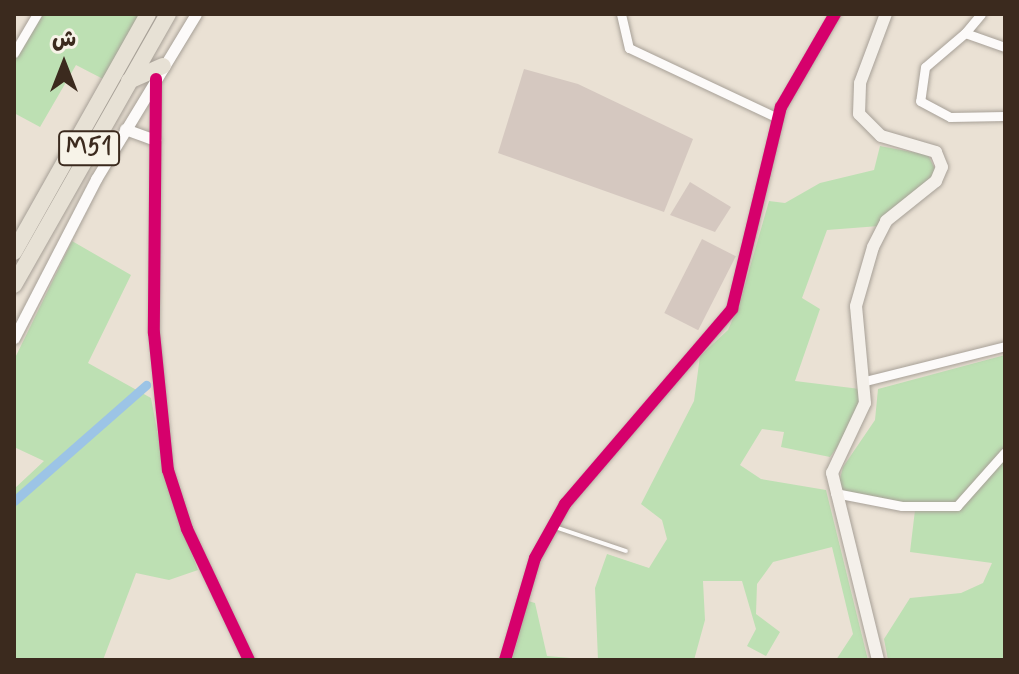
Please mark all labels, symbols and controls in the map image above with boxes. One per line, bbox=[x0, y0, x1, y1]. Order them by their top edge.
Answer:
north arrow bbox=[24, 24, 104, 104]
text: ش bbox=[52, 26, 76, 54]
road number: M51 bbox=[57, 128, 121, 168]

